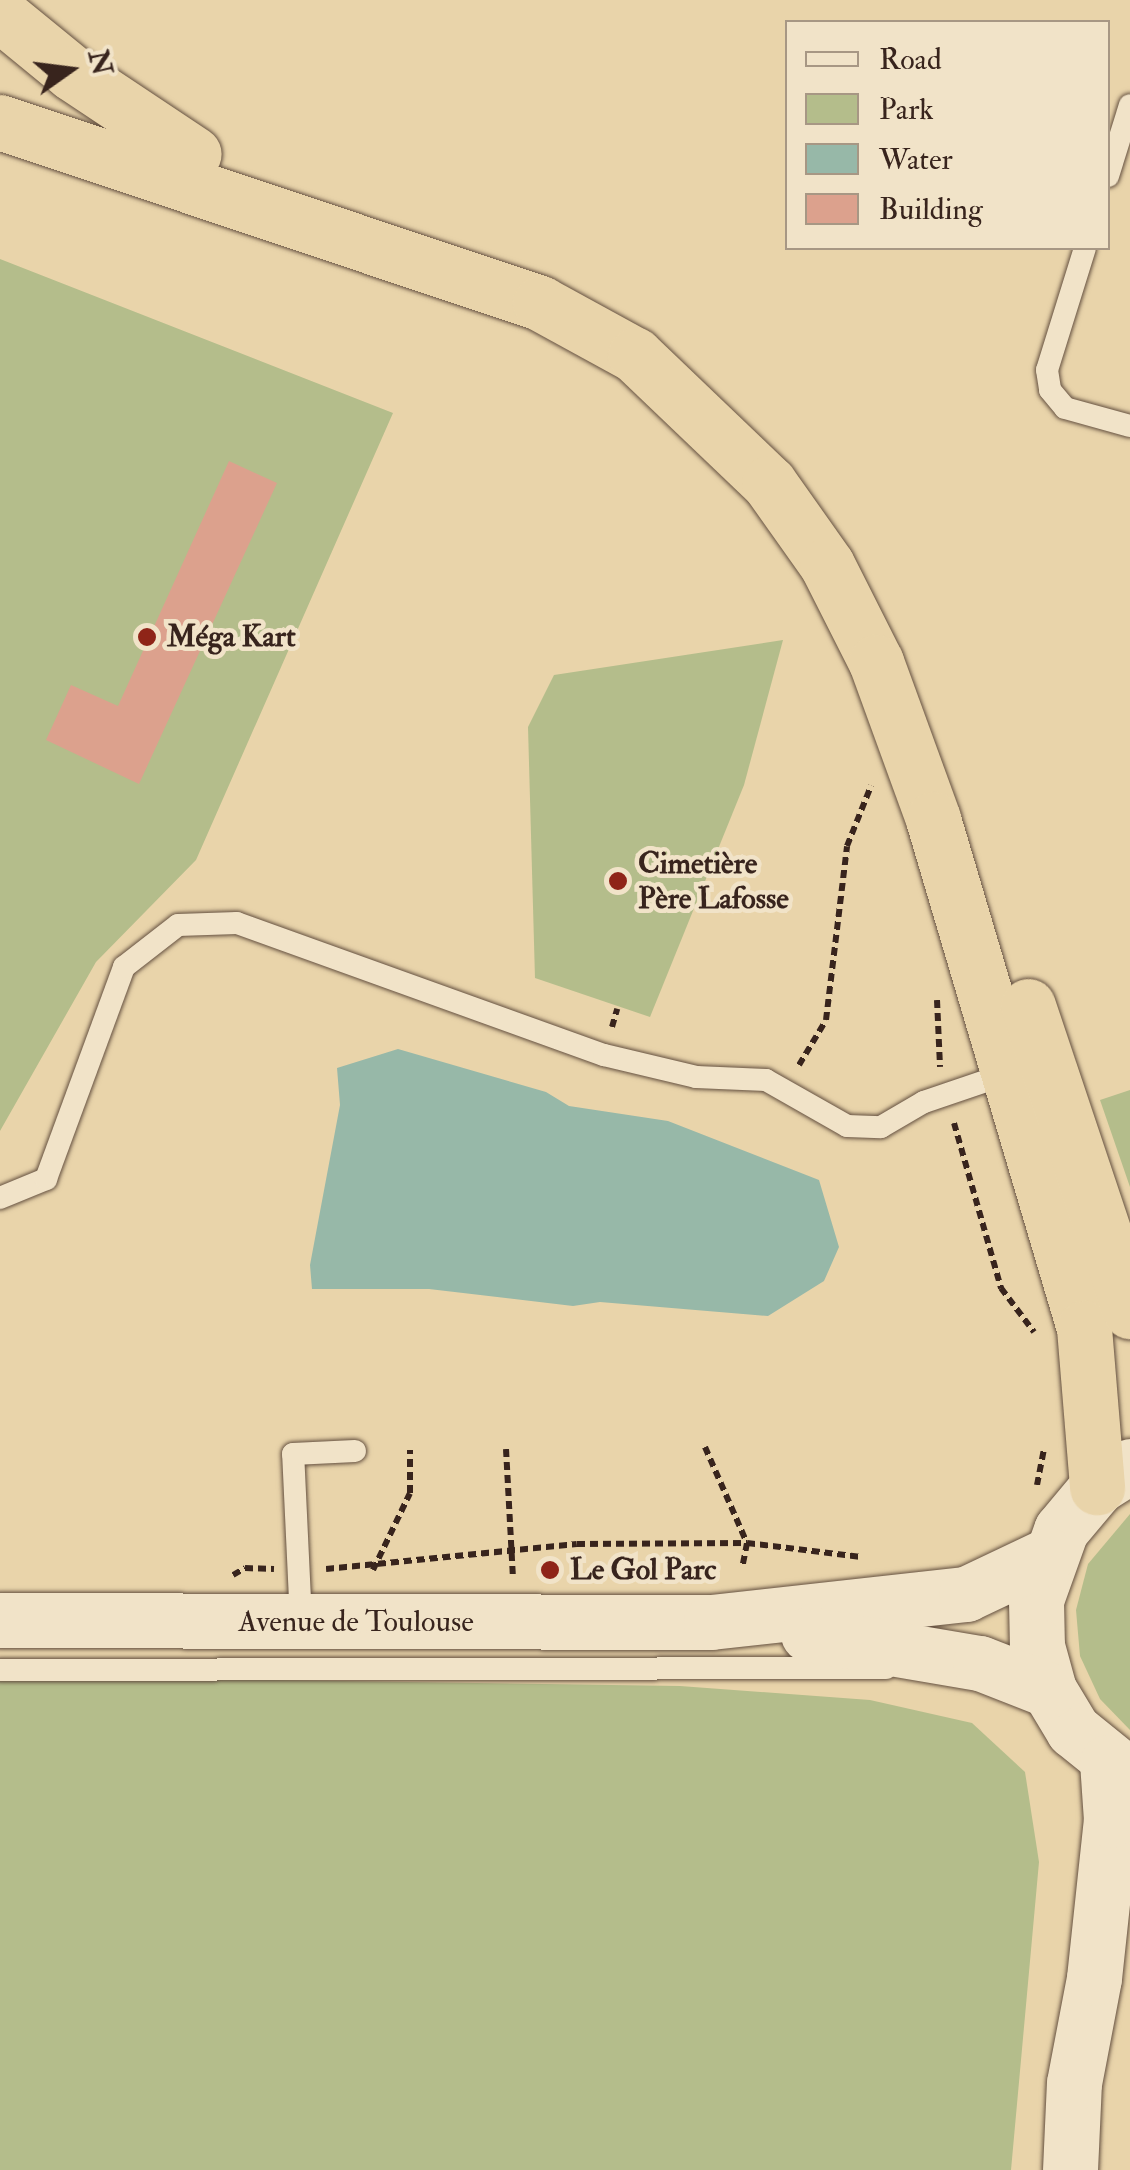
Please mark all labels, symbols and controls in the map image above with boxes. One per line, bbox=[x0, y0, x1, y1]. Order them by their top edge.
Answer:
north arrow bbox=[20, 20, 120, 120]
legend bbox=[785, 20, 1110, 250]
text: Road bbox=[879, 41, 942, 78]
text: N bbox=[80, 46, 120, 79]
text: Park bbox=[879, 91, 934, 128]
text: Water bbox=[879, 141, 953, 178]
text: Building bbox=[879, 191, 983, 228]
place label: Méga Kart bbox=[167, 619, 296, 655]
marker: Méga Kart bbox=[136, 626, 158, 648]
place label: Cimetière Père Lafosse bbox=[638, 846, 789, 916]
marker: Cimetière Père Lafosse bbox=[607, 870, 629, 892]
place label: Le Gol Parc bbox=[570, 1552, 716, 1588]
marker: Le Gol Parc bbox=[539, 1559, 561, 1581]
street label: Avenue de Toulouse bbox=[238, 1604, 474, 1640]

